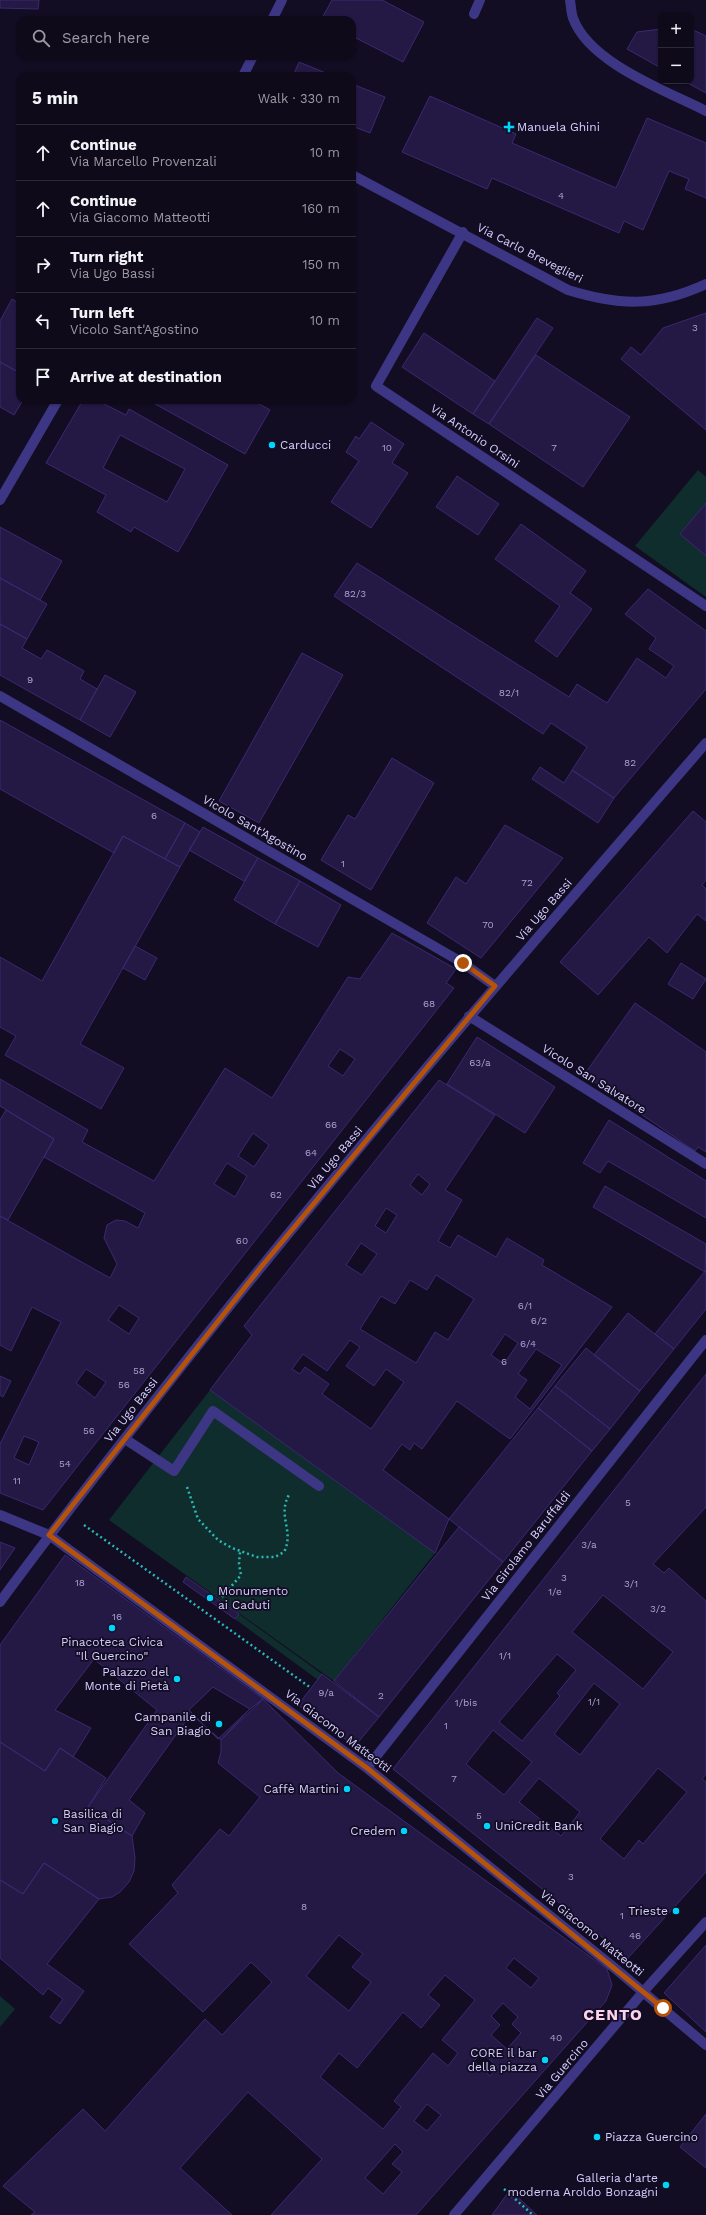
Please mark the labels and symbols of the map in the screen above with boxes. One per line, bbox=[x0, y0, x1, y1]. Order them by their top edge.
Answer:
place label: Manuela Ghini bbox=[517, 120, 600, 134]
marker: Manuela Ghini bbox=[504, 122, 514, 132]
house number: 4 bbox=[558, 190, 564, 201]
street label: Via Carlo Breveglieri bbox=[475, 220, 585, 286]
house number: 3 bbox=[692, 322, 698, 333]
street label: Via Antonio Orsini bbox=[428, 401, 522, 471]
place label: Carducci bbox=[280, 438, 331, 452]
marker: Carducci bbox=[267, 440, 277, 450]
house number: 10 bbox=[382, 442, 392, 453]
house number: 7 bbox=[551, 442, 557, 453]
house number: 82/3 bbox=[344, 588, 366, 599]
house number: 9 bbox=[27, 674, 33, 685]
house number: 82/1 bbox=[499, 687, 519, 698]
house number: 82 bbox=[624, 757, 636, 768]
street label: Vicolo Sant'Agostino bbox=[200, 792, 310, 864]
house number: 6 bbox=[151, 810, 157, 821]
house number: 1 bbox=[341, 858, 345, 869]
street label: Via Ugo Bassi bbox=[513, 876, 575, 944]
house number: 72 bbox=[521, 877, 533, 888]
house number: 70 bbox=[482, 919, 494, 930]
route end bbox=[454, 954, 472, 972]
house number: 68 bbox=[423, 998, 435, 1009]
street label: Vicolo San Salvatore bbox=[539, 1041, 649, 1117]
house number: 63/a bbox=[469, 1057, 491, 1068]
house number: 66 bbox=[325, 1119, 337, 1130]
street label: Via Ugo Bassi bbox=[305, 1124, 365, 1192]
house number: 64 bbox=[305, 1147, 317, 1158]
house number: 62 bbox=[270, 1189, 282, 1200]
house number: 60 bbox=[236, 1235, 248, 1246]
house number: 6/1 bbox=[518, 1300, 532, 1311]
house number: 6/2 bbox=[531, 1315, 547, 1326]
house number: 6/4 bbox=[520, 1338, 536, 1349]
house number: 6 bbox=[501, 1356, 507, 1367]
house number: 58 bbox=[133, 1365, 145, 1376]
street label: Via Ugo Bassi bbox=[101, 1375, 161, 1445]
house number: 56 bbox=[118, 1379, 130, 1390]
house number: 56 bbox=[83, 1425, 95, 1436]
house number: 54 bbox=[59, 1458, 71, 1469]
house number: 11 bbox=[13, 1475, 21, 1486]
street label: Via Girolamo Baruffaldi bbox=[479, 1488, 573, 1604]
house number: 5 bbox=[625, 1497, 631, 1508]
house number: 3/a bbox=[581, 1539, 597, 1550]
house number: 3 bbox=[561, 1572, 567, 1583]
house number: 18 bbox=[75, 1577, 85, 1588]
house number: 3/1 bbox=[624, 1578, 638, 1589]
place label: Monumento ai Caduti bbox=[218, 1584, 288, 1612]
house number: 1/e bbox=[548, 1586, 562, 1597]
marker: Monumento ai Caduti bbox=[205, 1593, 215, 1603]
house number: 3/2 bbox=[650, 1603, 666, 1614]
house number: 16 bbox=[112, 1611, 122, 1622]
marker: Pinacoteca Civica "Il Guercino" bbox=[107, 1623, 117, 1633]
place label: Pinacoteca Civica "Il Guercino" bbox=[61, 1635, 163, 1663]
house number: 1/1 bbox=[499, 1650, 511, 1661]
place label: Palazzo del Monte di Pietà bbox=[84, 1665, 169, 1693]
marker: Palazzo del Monte di Pietà bbox=[172, 1674, 182, 1684]
street label: Via Giacomo Matteotti bbox=[282, 1686, 394, 1776]
house number: 9/a bbox=[318, 1687, 334, 1698]
house number: 2 bbox=[378, 1690, 384, 1701]
house number: 1/1 bbox=[588, 1696, 600, 1707]
house number: 1/bis bbox=[455, 1697, 477, 1708]
place label: Campanile di San Biagio bbox=[134, 1710, 211, 1738]
marker: Campanile di San Biagio bbox=[214, 1719, 224, 1729]
house number: 1 bbox=[444, 1720, 448, 1731]
house number: 7 bbox=[451, 1773, 457, 1784]
place label: Caffè Martini bbox=[263, 1782, 339, 1796]
marker: Caffè Martini bbox=[342, 1784, 352, 1794]
place label: Basilica di San Biagio bbox=[63, 1807, 123, 1835]
house number: 5 bbox=[476, 1810, 482, 1821]
marker: Basilica di San Biagio bbox=[50, 1816, 60, 1826]
place label: UniCredit Bank bbox=[495, 1819, 583, 1833]
marker: UniCredit Bank bbox=[482, 1821, 492, 1831]
place label: Credem bbox=[350, 1824, 396, 1838]
marker: Credem bbox=[399, 1826, 409, 1836]
house number: 3 bbox=[568, 1871, 574, 1882]
street label: Via Giacomo Matteotti bbox=[537, 1887, 647, 1979]
house number: 8 bbox=[301, 1901, 307, 1912]
place label: Trieste bbox=[628, 1904, 668, 1918]
marker: Trieste bbox=[671, 1906, 681, 1916]
house number: 1 bbox=[620, 1910, 624, 1921]
house number: 46 bbox=[629, 1930, 641, 1941]
route start bbox=[654, 1999, 672, 2017]
district label: CENTO bbox=[583, 2005, 643, 2024]
house number: 40 bbox=[550, 2032, 562, 2043]
street label: Via Guercino bbox=[533, 2036, 591, 2102]
place label: CORE il bar della piazza bbox=[467, 2046, 537, 2074]
marker: CORE il bar della piazza bbox=[540, 2055, 550, 2065]
place label: Piazza Guercino bbox=[605, 2130, 698, 2144]
marker: Piazza Guercino bbox=[592, 2132, 602, 2142]
place label: Galleria d'arte moderna Aroldo Bonzagni bbox=[507, 2171, 658, 2199]
marker: Galleria d'arte moderna Aroldo Bonzagni bbox=[661, 2180, 671, 2190]

